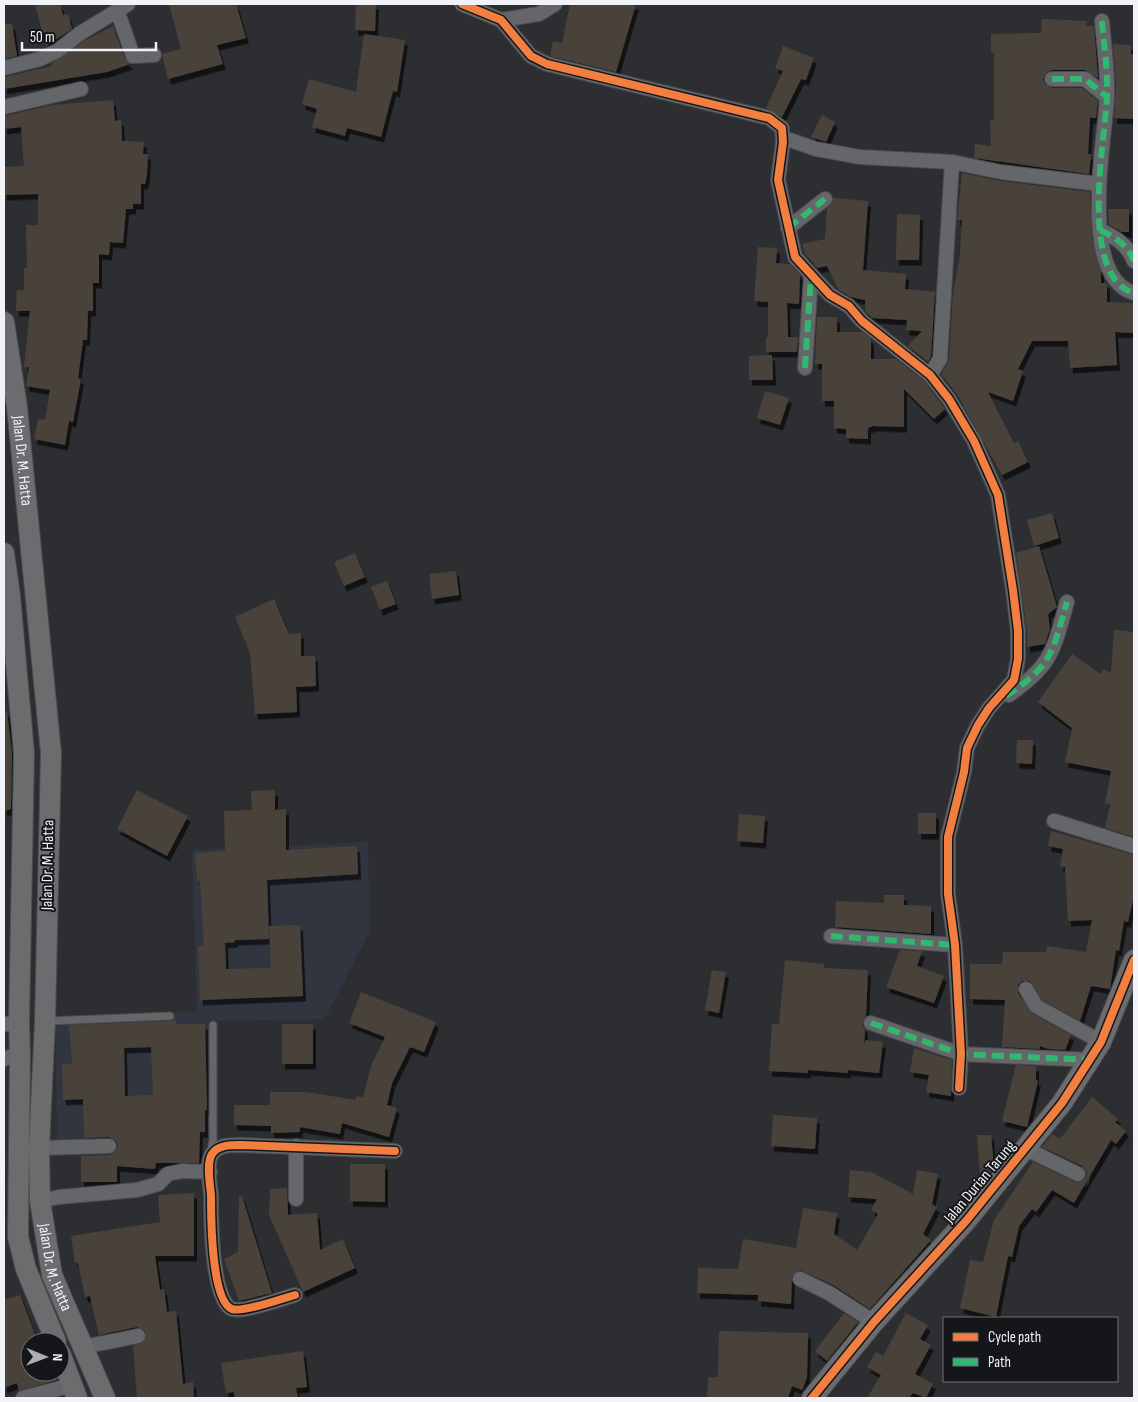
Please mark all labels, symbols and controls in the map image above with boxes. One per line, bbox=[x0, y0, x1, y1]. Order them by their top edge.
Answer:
scale bar bbox=[22, 20, 156, 52]
text: 50 m bbox=[30, 28, 55, 47]
street label: Jalan Dr. M. Hatta bbox=[8, 414, 36, 507]
street label: Jalan Dr. M. Hatta bbox=[38, 820, 58, 911]
street label: Jalan Durian Tarung bbox=[939, 1137, 1020, 1228]
street label: Jalan Dr. M. Hatta bbox=[34, 1221, 76, 1314]
legend bbox=[943, 1317, 1118, 1382]
text: Cycle path bbox=[988, 1328, 1041, 1347]
north arrow bbox=[20, 1332, 70, 1382]
text: N bbox=[49, 1353, 66, 1361]
text: Path bbox=[988, 1353, 1011, 1372]

